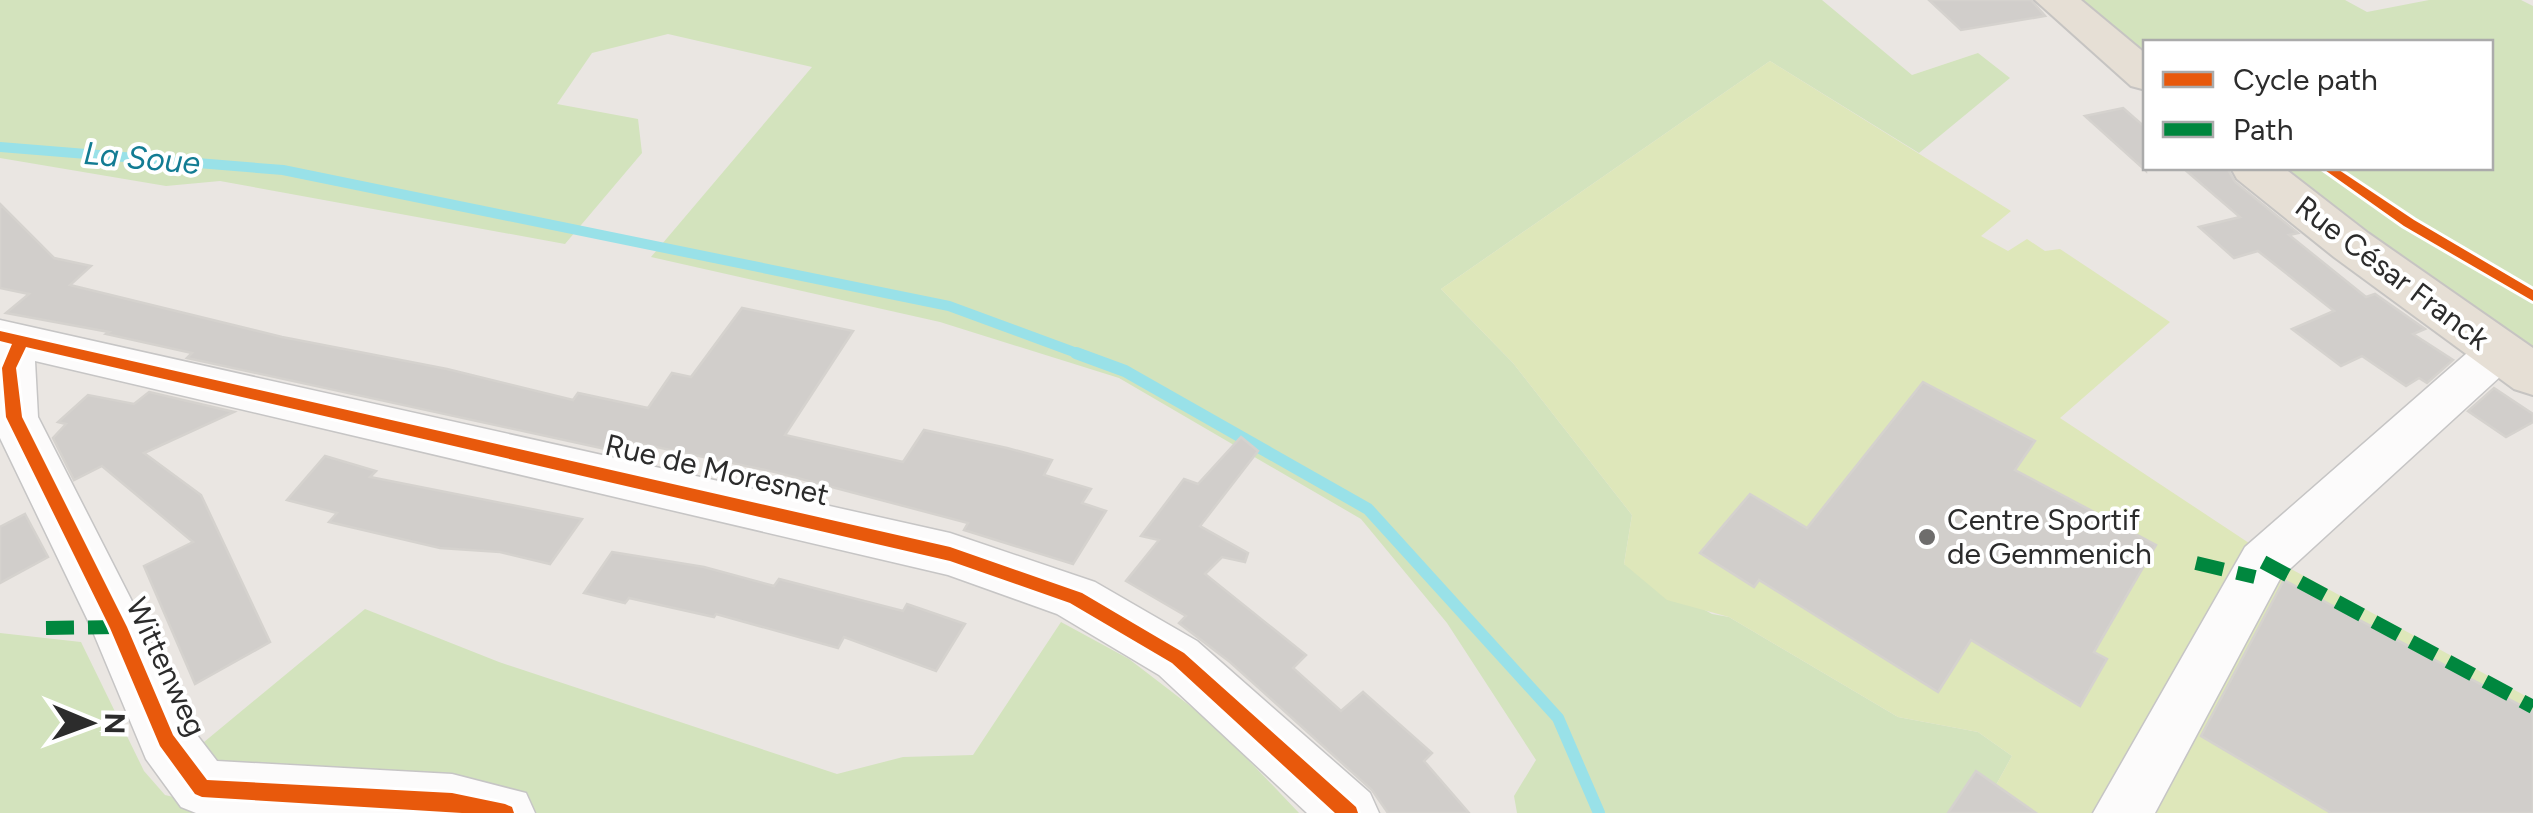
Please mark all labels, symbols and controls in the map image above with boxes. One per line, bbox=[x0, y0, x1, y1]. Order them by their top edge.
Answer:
legend bbox=[2143, 40, 2493, 170]
text: Cycle path bbox=[2233, 61, 2378, 98]
text: Path bbox=[2233, 111, 2293, 148]
water label: La Soue bbox=[82, 134, 202, 182]
street label: Rue César Franck bbox=[2288, 188, 2497, 358]
street label: Rue de Moresnet bbox=[602, 426, 833, 513]
place label: Centre Sportif de Gemmenich bbox=[1947, 501, 2152, 572]
marker: Centre Sportif de Gemmenich bbox=[1916, 526, 1938, 548]
street label: Wittenweg bbox=[118, 592, 215, 742]
north arrow bbox=[40, 673, 140, 773]
text: N bbox=[98, 712, 132, 735]

